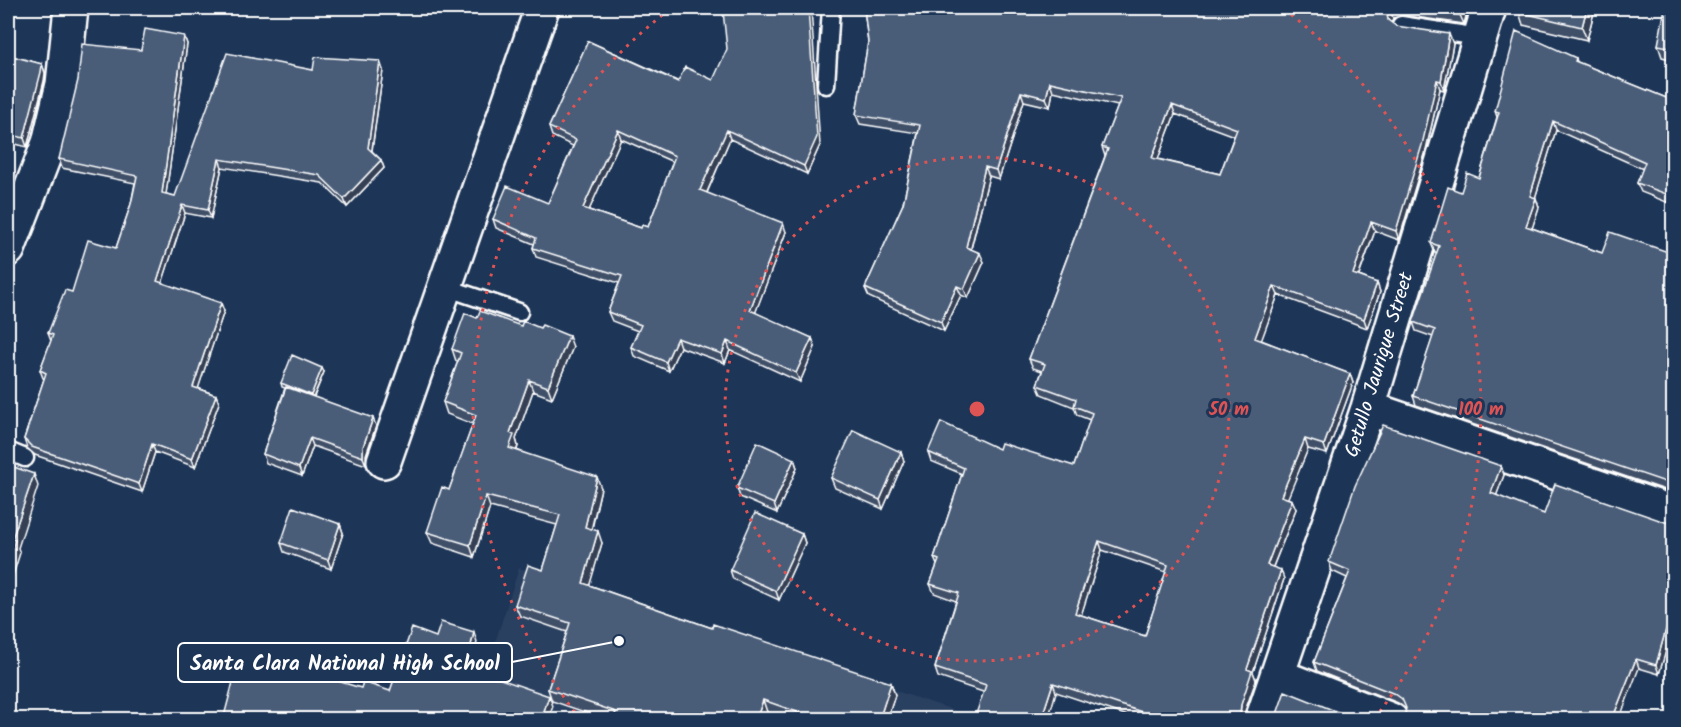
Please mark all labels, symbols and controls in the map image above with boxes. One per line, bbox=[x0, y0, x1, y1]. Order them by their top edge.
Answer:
street label: Getullo Jaurigue Street bbox=[1337, 268, 1423, 462]
text: 50 m bbox=[1208, 396, 1249, 425]
text: 100 m bbox=[1458, 396, 1504, 425]
centre of rings bbox=[967, 399, 987, 419]
callout: Santa Clara National High School bbox=[178, 643, 512, 682]
text: Santa Clara National High School bbox=[190, 648, 500, 681]

